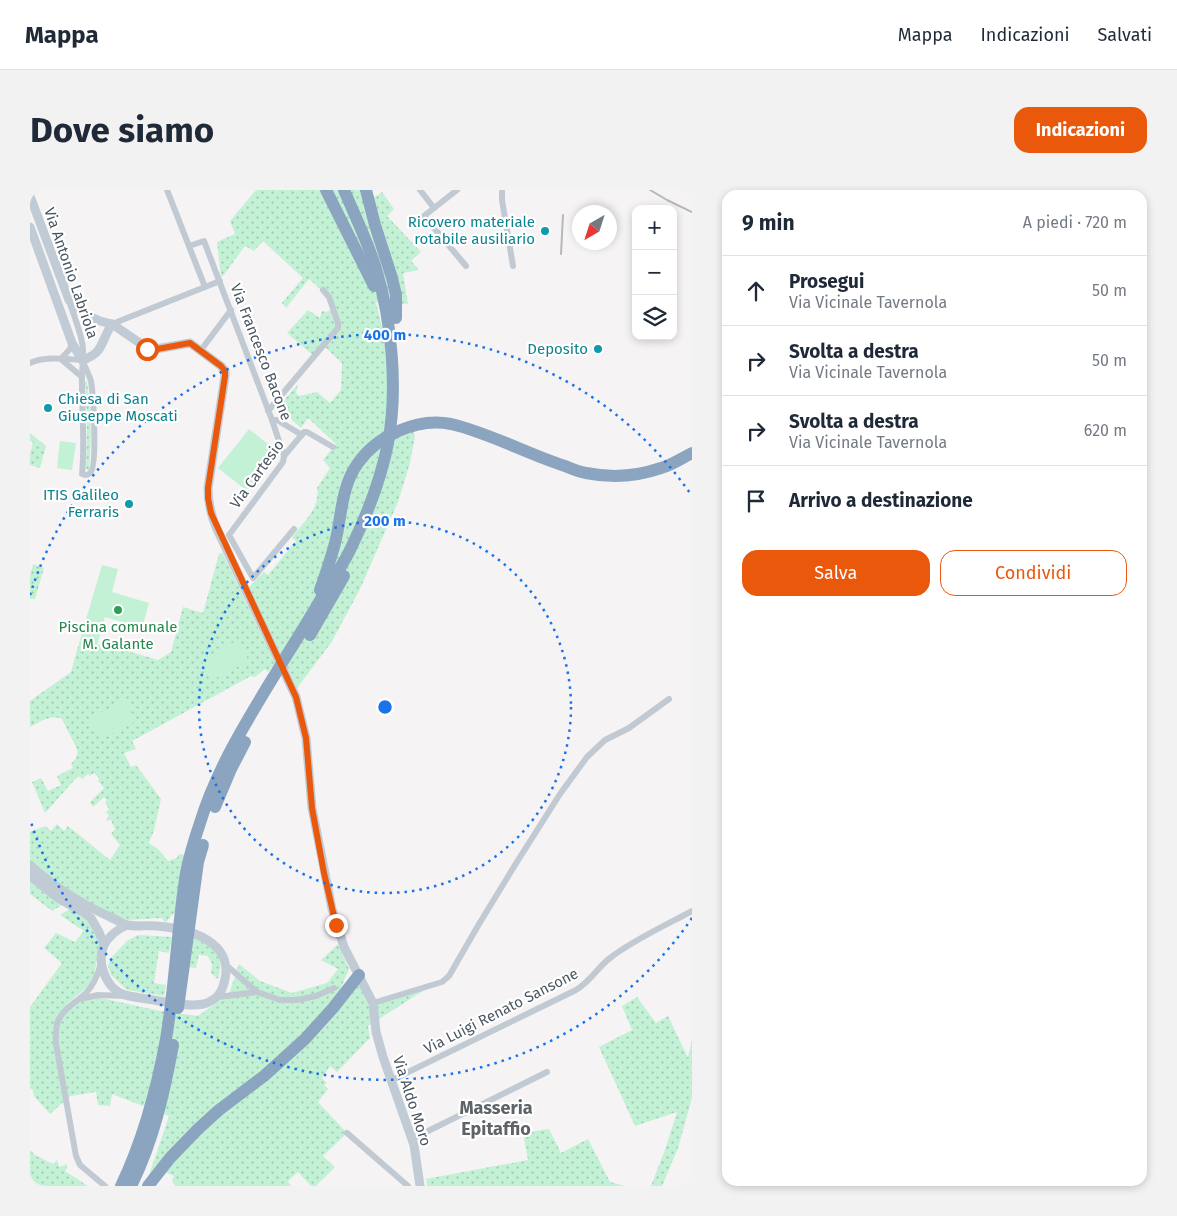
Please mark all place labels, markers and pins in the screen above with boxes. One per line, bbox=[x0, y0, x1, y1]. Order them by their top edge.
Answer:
place label: Ricovero materiale rotabile ausiliario bbox=[408, 213, 535, 248]
marker: Ricovero materiale rotabile ausiliario bbox=[539, 225, 551, 237]
place label: Deposito bbox=[527, 340, 588, 358]
marker: Deposito bbox=[592, 343, 604, 355]
place label: Chiesa di San Giuseppe Moscati bbox=[58, 390, 178, 425]
marker: Chiesa di San Giuseppe Moscati bbox=[42, 402, 54, 414]
place label: ITIS Galileo Ferraris bbox=[43, 486, 119, 521]
marker: ITIS Galileo Ferraris bbox=[123, 498, 135, 510]
marker: Piscina comunale M. Galante bbox=[112, 604, 124, 616]
place label: Piscina comunale M. Galante bbox=[59, 618, 177, 653]
centre of rings bbox=[376, 698, 394, 716]

